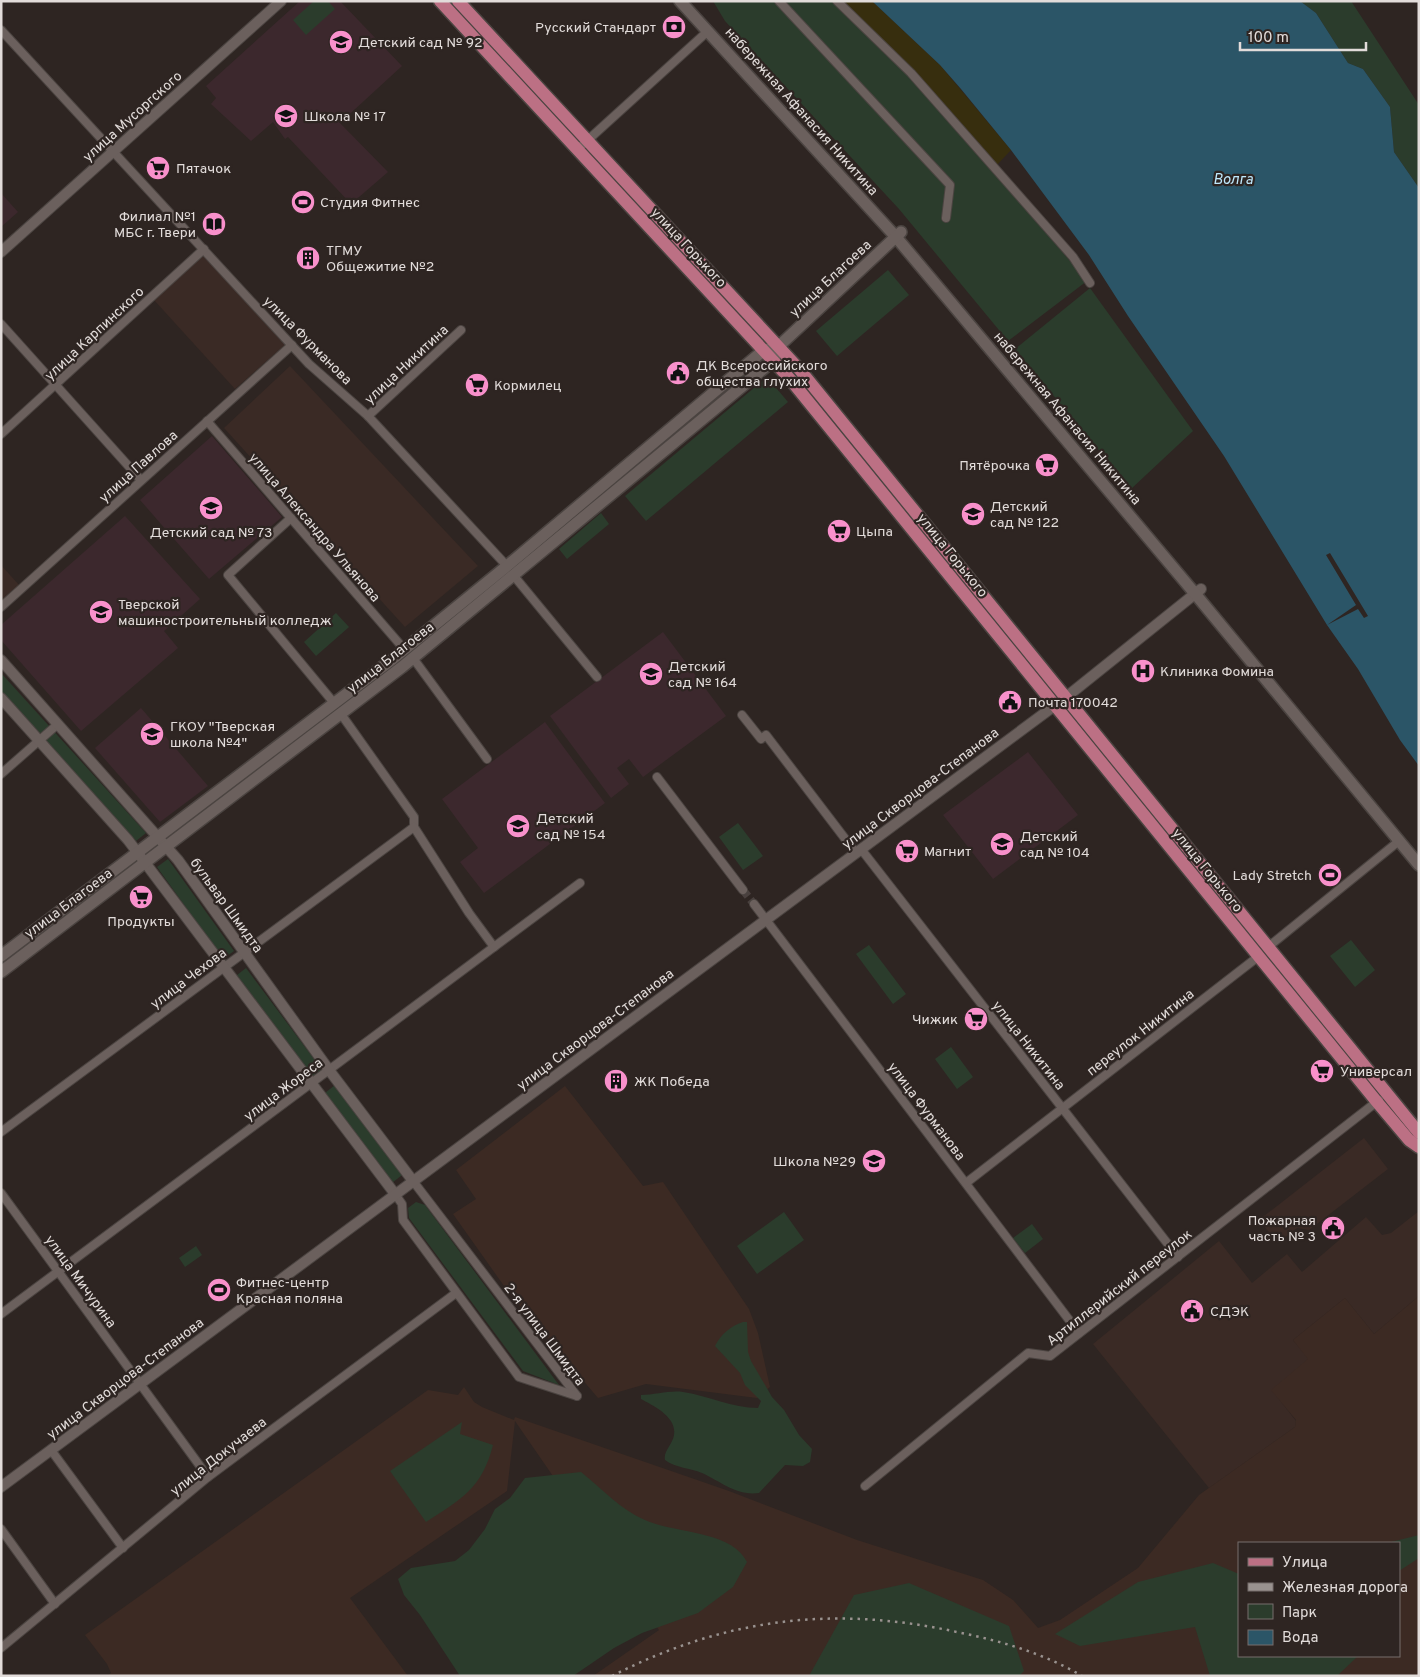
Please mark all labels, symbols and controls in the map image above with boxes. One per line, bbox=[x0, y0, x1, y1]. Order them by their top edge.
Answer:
bank icon: Русский Стандарт bbox=[661, 14, 687, 40]
place label: Русский Стандарт bbox=[535, 20, 656, 37]
scale bar bbox=[1240, 20, 1366, 52]
street label: набережная Афанасия Никитина bbox=[721, 24, 881, 200]
school or university icon: Детский сад № 92 bbox=[328, 29, 354, 55]
text: 100 m bbox=[1248, 29, 1289, 48]
place label: Детский сад № 92 bbox=[358, 35, 483, 52]
street label: улица Мусоргского bbox=[80, 68, 186, 166]
school or university icon: Школа № 17 bbox=[273, 103, 299, 129]
place label: Школа № 17 bbox=[304, 109, 386, 126]
supermarket icon: Пятачок bbox=[145, 155, 171, 181]
place label: Пятачок bbox=[176, 161, 231, 178]
water label: Волга bbox=[1213, 171, 1253, 190]
sports icon: Студия Фитнес bbox=[290, 189, 316, 215]
place label: Студия Фитнес bbox=[320, 195, 420, 212]
street label: улица Горького bbox=[647, 205, 729, 292]
place label: Филиал №1 МБС г. Твери bbox=[114, 209, 196, 242]
library icon: Филиал №1 МБС г. Твери bbox=[201, 211, 227, 237]
street label: улица Благоева bbox=[787, 237, 875, 321]
place label: ТГМУ Общежитие №2 bbox=[326, 243, 434, 276]
building icon: ТГМУ Общежитие №2 bbox=[295, 245, 321, 271]
street label: улица Карпинского bbox=[42, 284, 148, 385]
street label: улица Фурманова bbox=[259, 293, 355, 389]
street label: улица Никитина bbox=[362, 322, 452, 408]
street label: набережная Афанасия Никитина bbox=[989, 329, 1144, 509]
place label: ДК Всероссийского общества глухих bbox=[696, 358, 828, 391]
public building icon: ДК Всероссийского общества глухих bbox=[665, 360, 691, 386]
supermarket icon: Кормилец bbox=[464, 372, 490, 398]
place label: Кормилец bbox=[494, 378, 562, 395]
street label: улица Павлова bbox=[96, 427, 182, 507]
street label: улица Александра Ульянова bbox=[244, 450, 383, 606]
supermarket icon: Пятёрочка bbox=[1034, 452, 1060, 478]
place label: Пятёрочка bbox=[959, 458, 1030, 475]
school or university icon: Детский сад № 73 bbox=[198, 495, 224, 521]
place label: Детский сад № 122 bbox=[990, 499, 1059, 532]
school or university icon: Детский сад № 122 bbox=[960, 501, 986, 527]
street label: улица Горького bbox=[913, 511, 991, 601]
supermarket icon: Цыпа bbox=[826, 518, 852, 544]
place label: Цыпа bbox=[856, 524, 893, 541]
place label: Детский сад № 73 bbox=[150, 525, 272, 542]
place label: Тверской машиностроительный колледж bbox=[118, 597, 332, 630]
school or university icon: Тверской машиностроительный колледж bbox=[88, 599, 114, 625]
street label: улица Благоева bbox=[344, 619, 438, 697]
hospital icon: Клиника Фомина bbox=[1130, 658, 1156, 684]
place label: Детский сад № 164 bbox=[668, 659, 737, 692]
school or university icon: Детский сад № 164 bbox=[638, 661, 664, 687]
place label: Клиника Фомина bbox=[1160, 664, 1274, 681]
public building icon: Почта 170042 bbox=[997, 689, 1023, 715]
place label: Почта 170042 bbox=[1028, 695, 1118, 712]
place label: ГКОУ "Тверская школа №4" bbox=[170, 719, 275, 752]
school or university icon: ГКОУ "Тверская школа №4" bbox=[139, 721, 165, 747]
street label: улица Скворцова-Степанова bbox=[839, 725, 1003, 854]
place label: Детский сад № 154 bbox=[536, 811, 606, 844]
school or university icon: Детский сад № 154 bbox=[505, 813, 531, 839]
street label: улица Горького bbox=[1168, 826, 1246, 916]
place label: Детский сад № 104 bbox=[1020, 829, 1090, 862]
school or university icon: Детский сад № 104 bbox=[989, 831, 1015, 857]
supermarket icon: Магнит bbox=[894, 838, 920, 864]
place label: Магнит bbox=[924, 844, 971, 861]
street label: бульвар Шмидта bbox=[186, 855, 266, 957]
sports icon: Lady Stretch bbox=[1317, 862, 1343, 888]
street label: улица Благоева bbox=[22, 866, 116, 943]
place label: Lady Stretch bbox=[1233, 868, 1312, 885]
supermarket icon: Продукты bbox=[128, 884, 154, 910]
place label: Продукты bbox=[107, 914, 175, 931]
street label: улица Чехова bbox=[148, 945, 230, 1013]
street label: улица Скворцова-Степанова bbox=[514, 966, 678, 1095]
street label: переулок Никитина bbox=[1084, 986, 1198, 1080]
street label: улица Никитина bbox=[988, 998, 1068, 1094]
supermarket icon: Чижик bbox=[963, 1006, 989, 1032]
place label: Чижик bbox=[912, 1012, 958, 1029]
street label: улица Жореса bbox=[241, 1055, 327, 1125]
supermarket icon: Универсал bbox=[1309, 1058, 1335, 1084]
street label: улица Фурманова bbox=[883, 1059, 968, 1164]
place label: Универсал bbox=[1340, 1064, 1412, 1081]
building icon: ЖК Победа bbox=[603, 1068, 629, 1094]
place label: ЖК Победа bbox=[634, 1074, 710, 1091]
school or university icon: Школа №29 bbox=[861, 1148, 887, 1174]
place label: Школа №29 bbox=[773, 1154, 856, 1171]
place label: Пожарная часть № 3 bbox=[1248, 1213, 1316, 1246]
public building icon: Пожарная часть № 3 bbox=[1320, 1215, 1346, 1241]
street label: Артиллерийский переулок bbox=[1044, 1226, 1196, 1350]
street label: улица Мичурина bbox=[40, 1232, 119, 1332]
place label: Фитнес-центр Красная поляна bbox=[236, 1275, 343, 1308]
sports icon: Фитнес-центр Красная поляна bbox=[206, 1277, 232, 1303]
street label: 2-я улица Шмидта bbox=[500, 1280, 588, 1390]
public building icon: СДЭК bbox=[1179, 1298, 1205, 1324]
place label: СДЭК bbox=[1210, 1304, 1249, 1321]
street label: улица Скворцова-Степанова bbox=[44, 1315, 208, 1444]
street label: улица Докучаева bbox=[167, 1414, 270, 1500]
legend bbox=[1238, 1542, 1400, 1657]
text: Улица bbox=[1282, 1554, 1327, 1573]
text: Железная дорога bbox=[1282, 1579, 1408, 1598]
text: Парк bbox=[1282, 1604, 1317, 1623]
text: Вода bbox=[1282, 1629, 1318, 1648]

